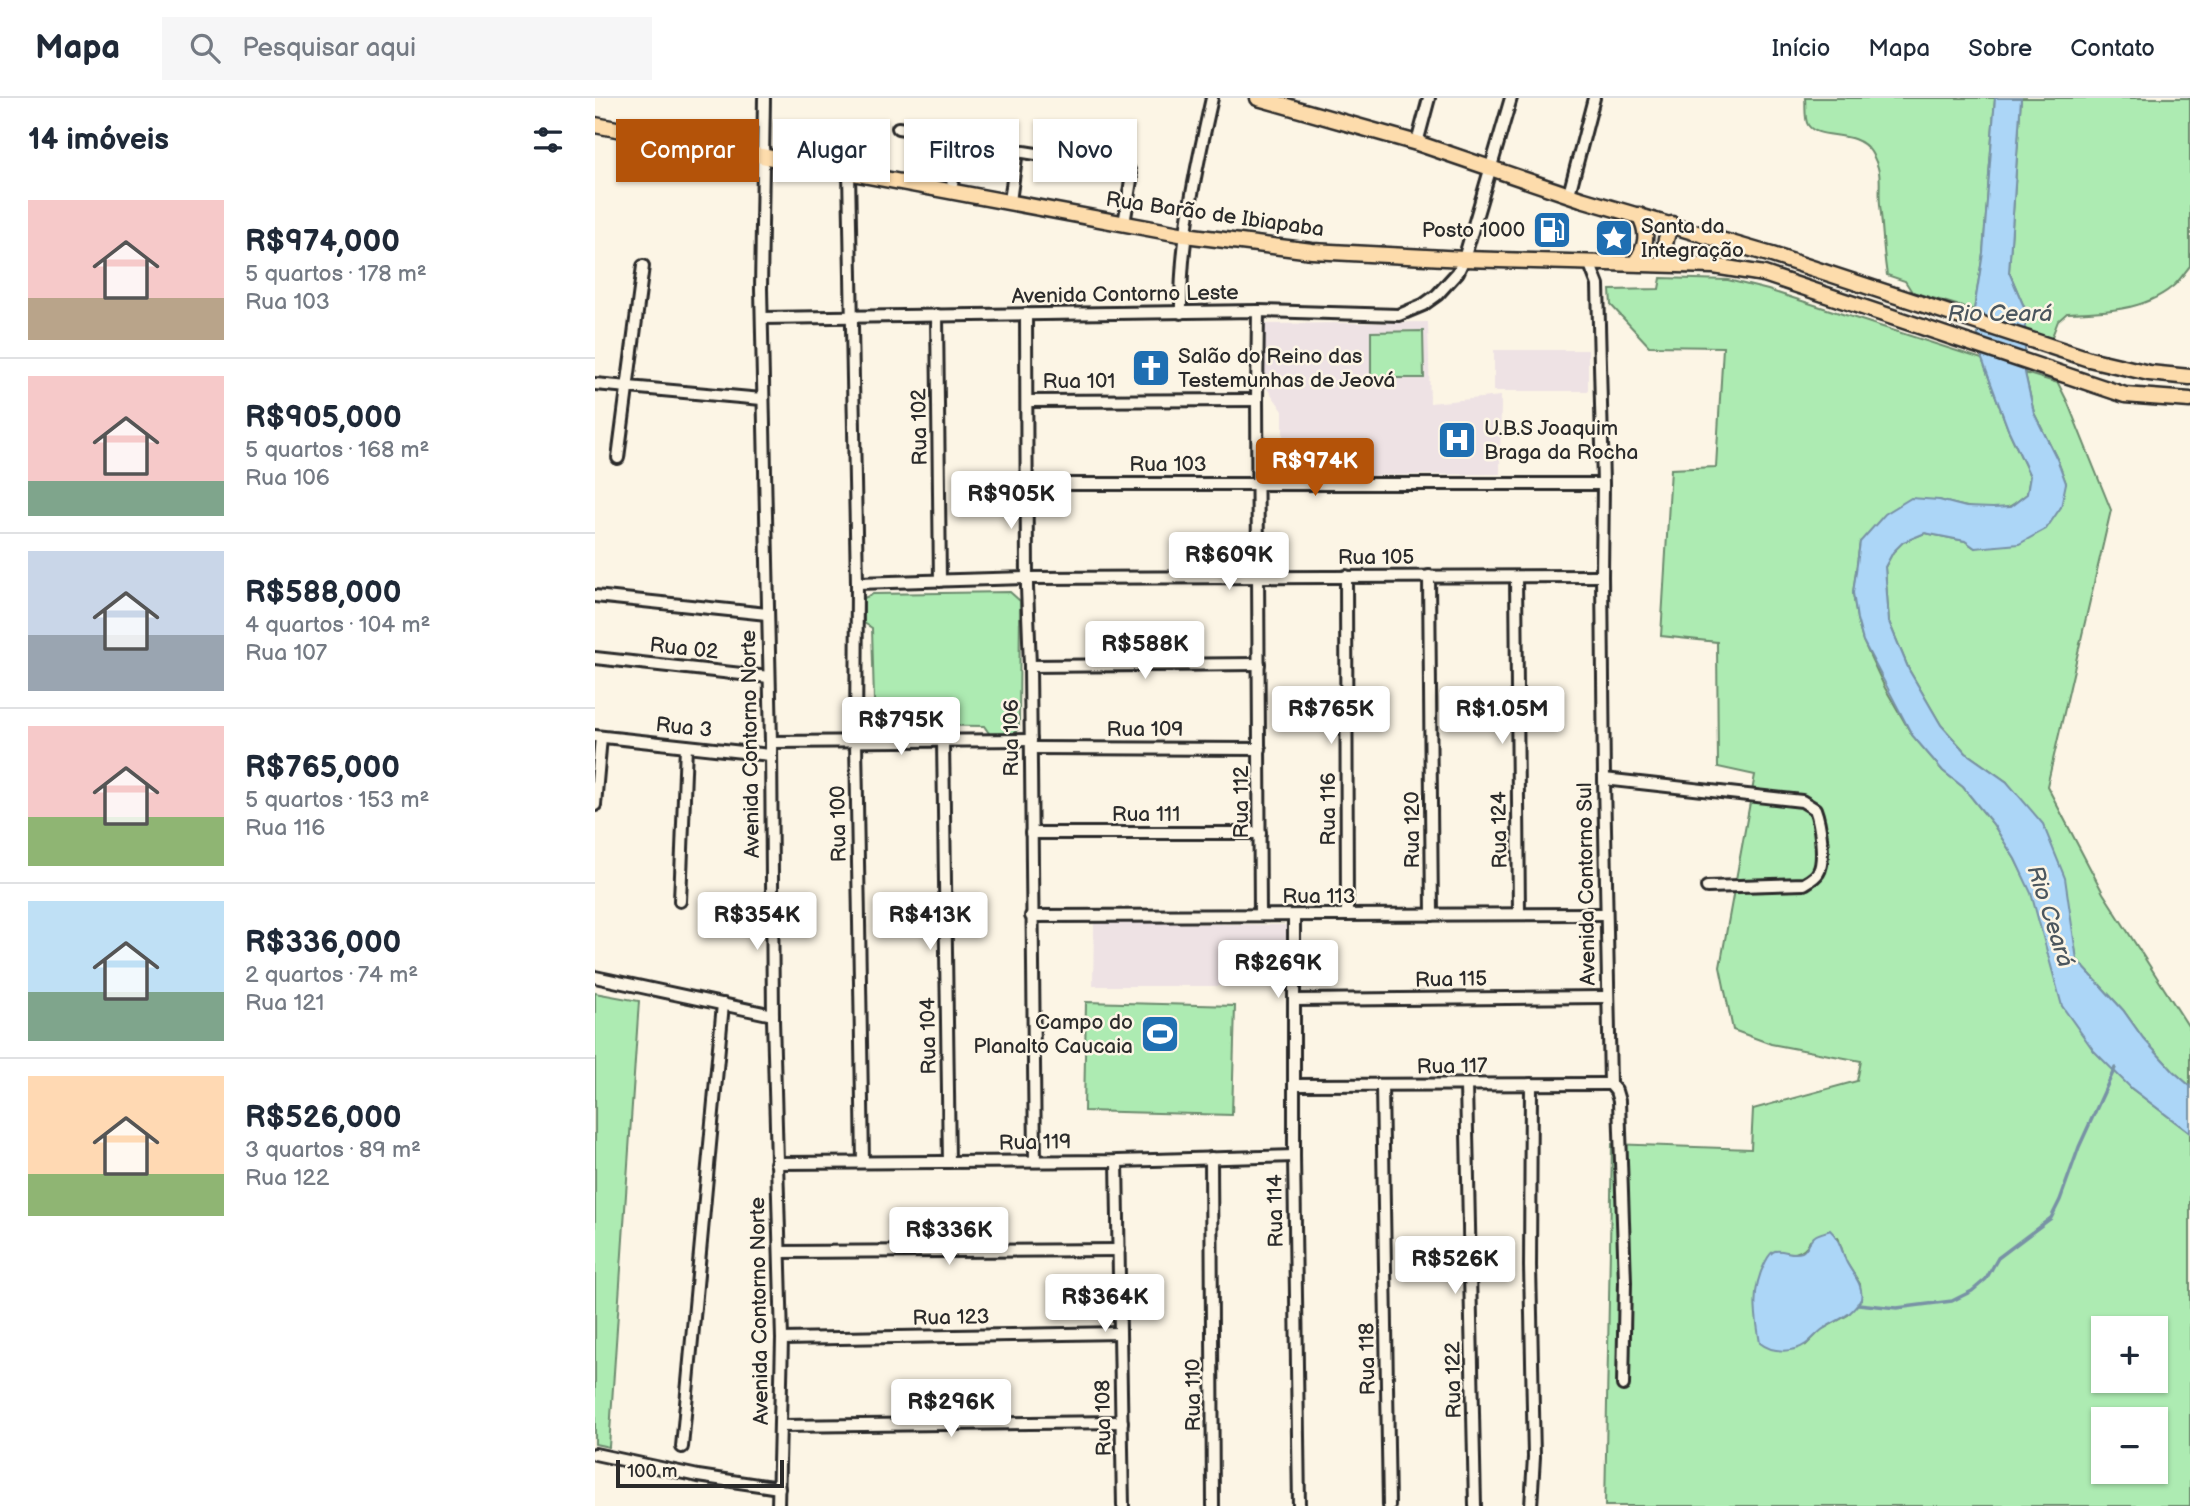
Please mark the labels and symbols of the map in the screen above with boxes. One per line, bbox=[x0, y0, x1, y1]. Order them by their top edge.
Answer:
street label: Rua Barão de Ibiapaba bbox=[1104, 187, 1326, 242]
fuel station icon: Posto 1000 bbox=[1531, 209, 1573, 251]
place label: Santa da Integração bbox=[1641, 214, 1744, 263]
place icon: Santa da Integração bbox=[1593, 217, 1635, 259]
place label: Posto 1000 bbox=[1422, 218, 1525, 243]
street label: Avenida Contorno Leste bbox=[1011, 280, 1239, 309]
water label: Rio Ceará bbox=[1947, 300, 2053, 328]
place label: Salão do Reino das Testemunhas de Jeová bbox=[1178, 344, 1395, 393]
church icon: Salão do Reino das Testemunhas de Jeová bbox=[1130, 347, 1172, 389]
street label: Rua 101 bbox=[1043, 369, 1115, 394]
street label: Rua 102 bbox=[906, 388, 933, 466]
place label: U.B.S Joaquim Braga da Rocha bbox=[1484, 416, 1638, 465]
hospital icon: U.B.S Joaquim Braga da Rocha bbox=[1436, 419, 1478, 461]
pin: R$974K bbox=[1258, 438, 1372, 498]
street label: Rua 103 bbox=[1129, 452, 1207, 477]
pin: R$905K bbox=[954, 472, 1068, 531]
pin: R$609K bbox=[1172, 532, 1286, 592]
street label: Rua 105 bbox=[1338, 545, 1414, 570]
pin: R$588K bbox=[1088, 622, 1202, 681]
street label: Avenida Contorno Norte bbox=[736, 630, 765, 858]
street label: Rua 02 bbox=[648, 632, 720, 665]
pin: R$765K bbox=[1274, 686, 1388, 746]
pin: R$1.05M bbox=[1437, 686, 1567, 746]
pin: R$795K bbox=[844, 698, 958, 757]
street label: Rua 106 bbox=[999, 699, 1024, 777]
street label: Rua 3 bbox=[654, 712, 714, 743]
street label: Rua 109 bbox=[1107, 717, 1183, 742]
street label: Rua 112 bbox=[1229, 765, 1254, 838]
street label: Rua 116 bbox=[1316, 772, 1341, 846]
street label: Avenida Contorno Sul bbox=[1572, 782, 1601, 986]
street label: Rua 100 bbox=[825, 785, 852, 863]
street label: Rua 120 bbox=[1400, 791, 1425, 869]
street label: Rua 124 bbox=[1486, 791, 1513, 869]
street label: Rua 111 bbox=[1112, 802, 1180, 827]
water label: Rio Ceará bbox=[2020, 862, 2080, 971]
street label: Rua 113 bbox=[1282, 884, 1356, 909]
pin: R$354K bbox=[700, 892, 814, 952]
pin: R$413K bbox=[873, 892, 987, 952]
pin: R$269K bbox=[1221, 940, 1335, 1000]
street label: Rua 115 bbox=[1415, 966, 1487, 993]
street label: Rua 104 bbox=[915, 997, 942, 1075]
place label: Campo do Planalto Caucaia bbox=[973, 1010, 1133, 1059]
sports icon: Campo do Planalto Caucaia bbox=[1139, 1013, 1181, 1055]
street label: Rua 117 bbox=[1416, 1053, 1488, 1080]
street label: Rua 119 bbox=[999, 1129, 1072, 1156]
street label: Rua 114 bbox=[1262, 1174, 1289, 1248]
street label: Avenida Contorno Norte bbox=[745, 1197, 774, 1425]
pin: R$336K bbox=[892, 1208, 1006, 1267]
pin: R$526K bbox=[1398, 1236, 1512, 1296]
pin: R$364K bbox=[1048, 1274, 1162, 1334]
street label: Rua 123 bbox=[912, 1304, 990, 1331]
street label: Rua 118 bbox=[1354, 1322, 1381, 1396]
street label: Rua 122 bbox=[1440, 1341, 1467, 1419]
street label: Rua 110 bbox=[1181, 1359, 1206, 1431]
street label: Rua 108 bbox=[1090, 1379, 1117, 1457]
pin: R$296K bbox=[894, 1380, 1008, 1439]
scale bar bbox=[616, 1457, 784, 1489]

